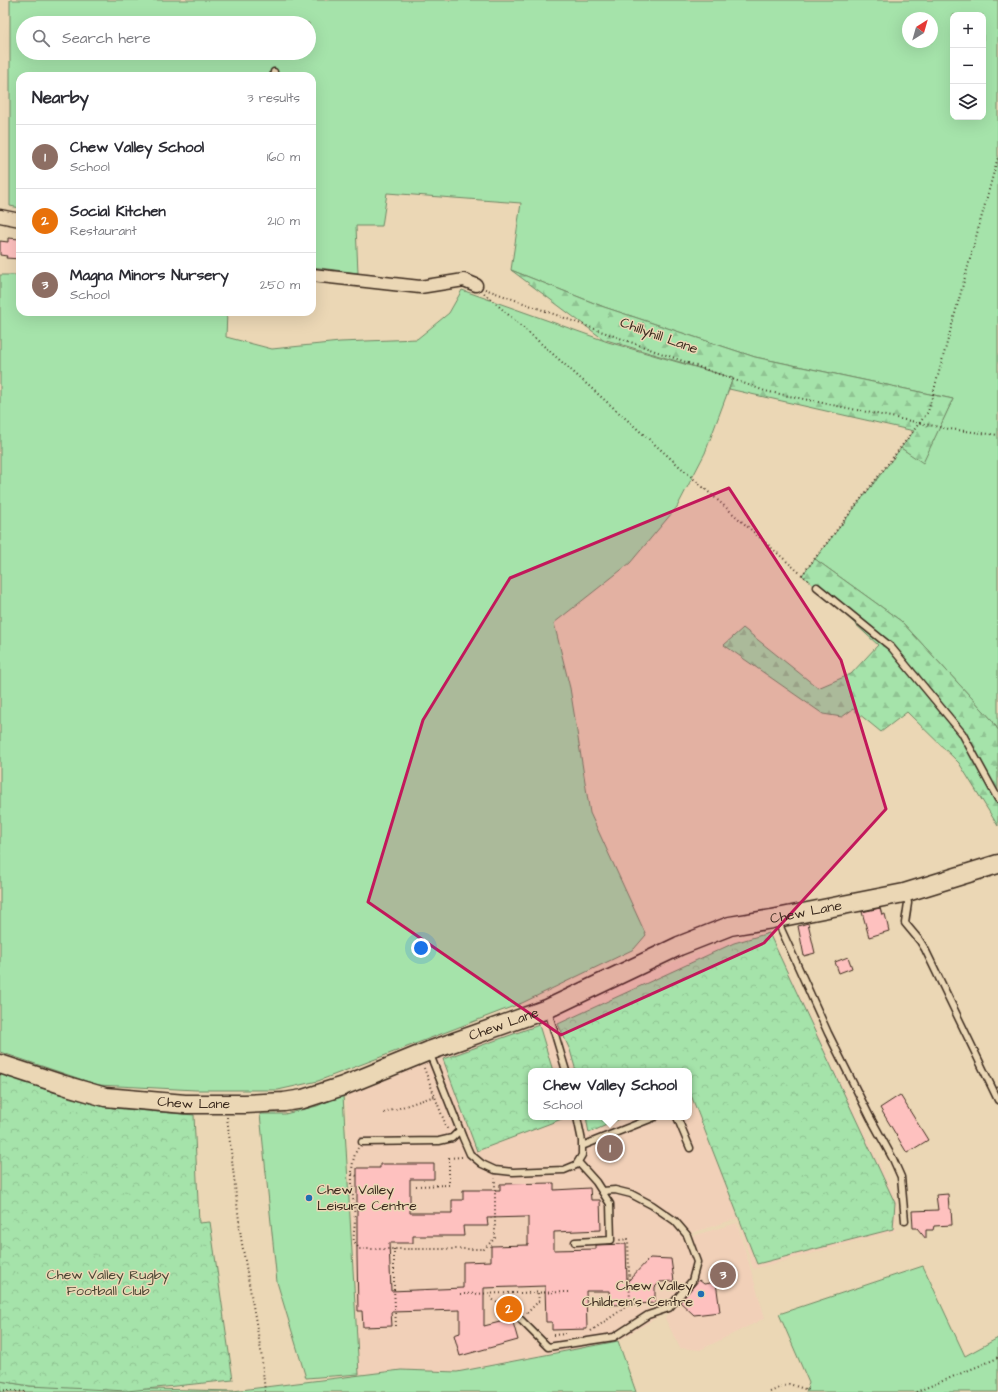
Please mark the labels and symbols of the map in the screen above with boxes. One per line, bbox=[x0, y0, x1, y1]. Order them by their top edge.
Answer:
north arrow bbox=[902, 12, 938, 48]
street label: Chillyhill Lane bbox=[617, 313, 701, 359]
street label: Chew Lane bbox=[768, 895, 844, 929]
your location bbox=[411, 938, 431, 958]
street label: Chew Lane bbox=[466, 1003, 542, 1046]
street label: Chew Lane bbox=[156, 1092, 230, 1114]
pin: 1 bbox=[597, 1133, 623, 1163]
place label: Chew Valley Leisure Centre bbox=[317, 1180, 417, 1216]
marker: Chew Valley Leisure Centre bbox=[304, 1193, 314, 1203]
pin: 3 bbox=[710, 1260, 736, 1290]
park label: Chew Valley Rugby Football Club bbox=[47, 1265, 169, 1301]
place label: Chew Valley Children's Centre bbox=[582, 1276, 693, 1312]
marker: Chew Valley Children's Centre bbox=[696, 1289, 706, 1299]
pin: 2 bbox=[496, 1294, 522, 1324]

